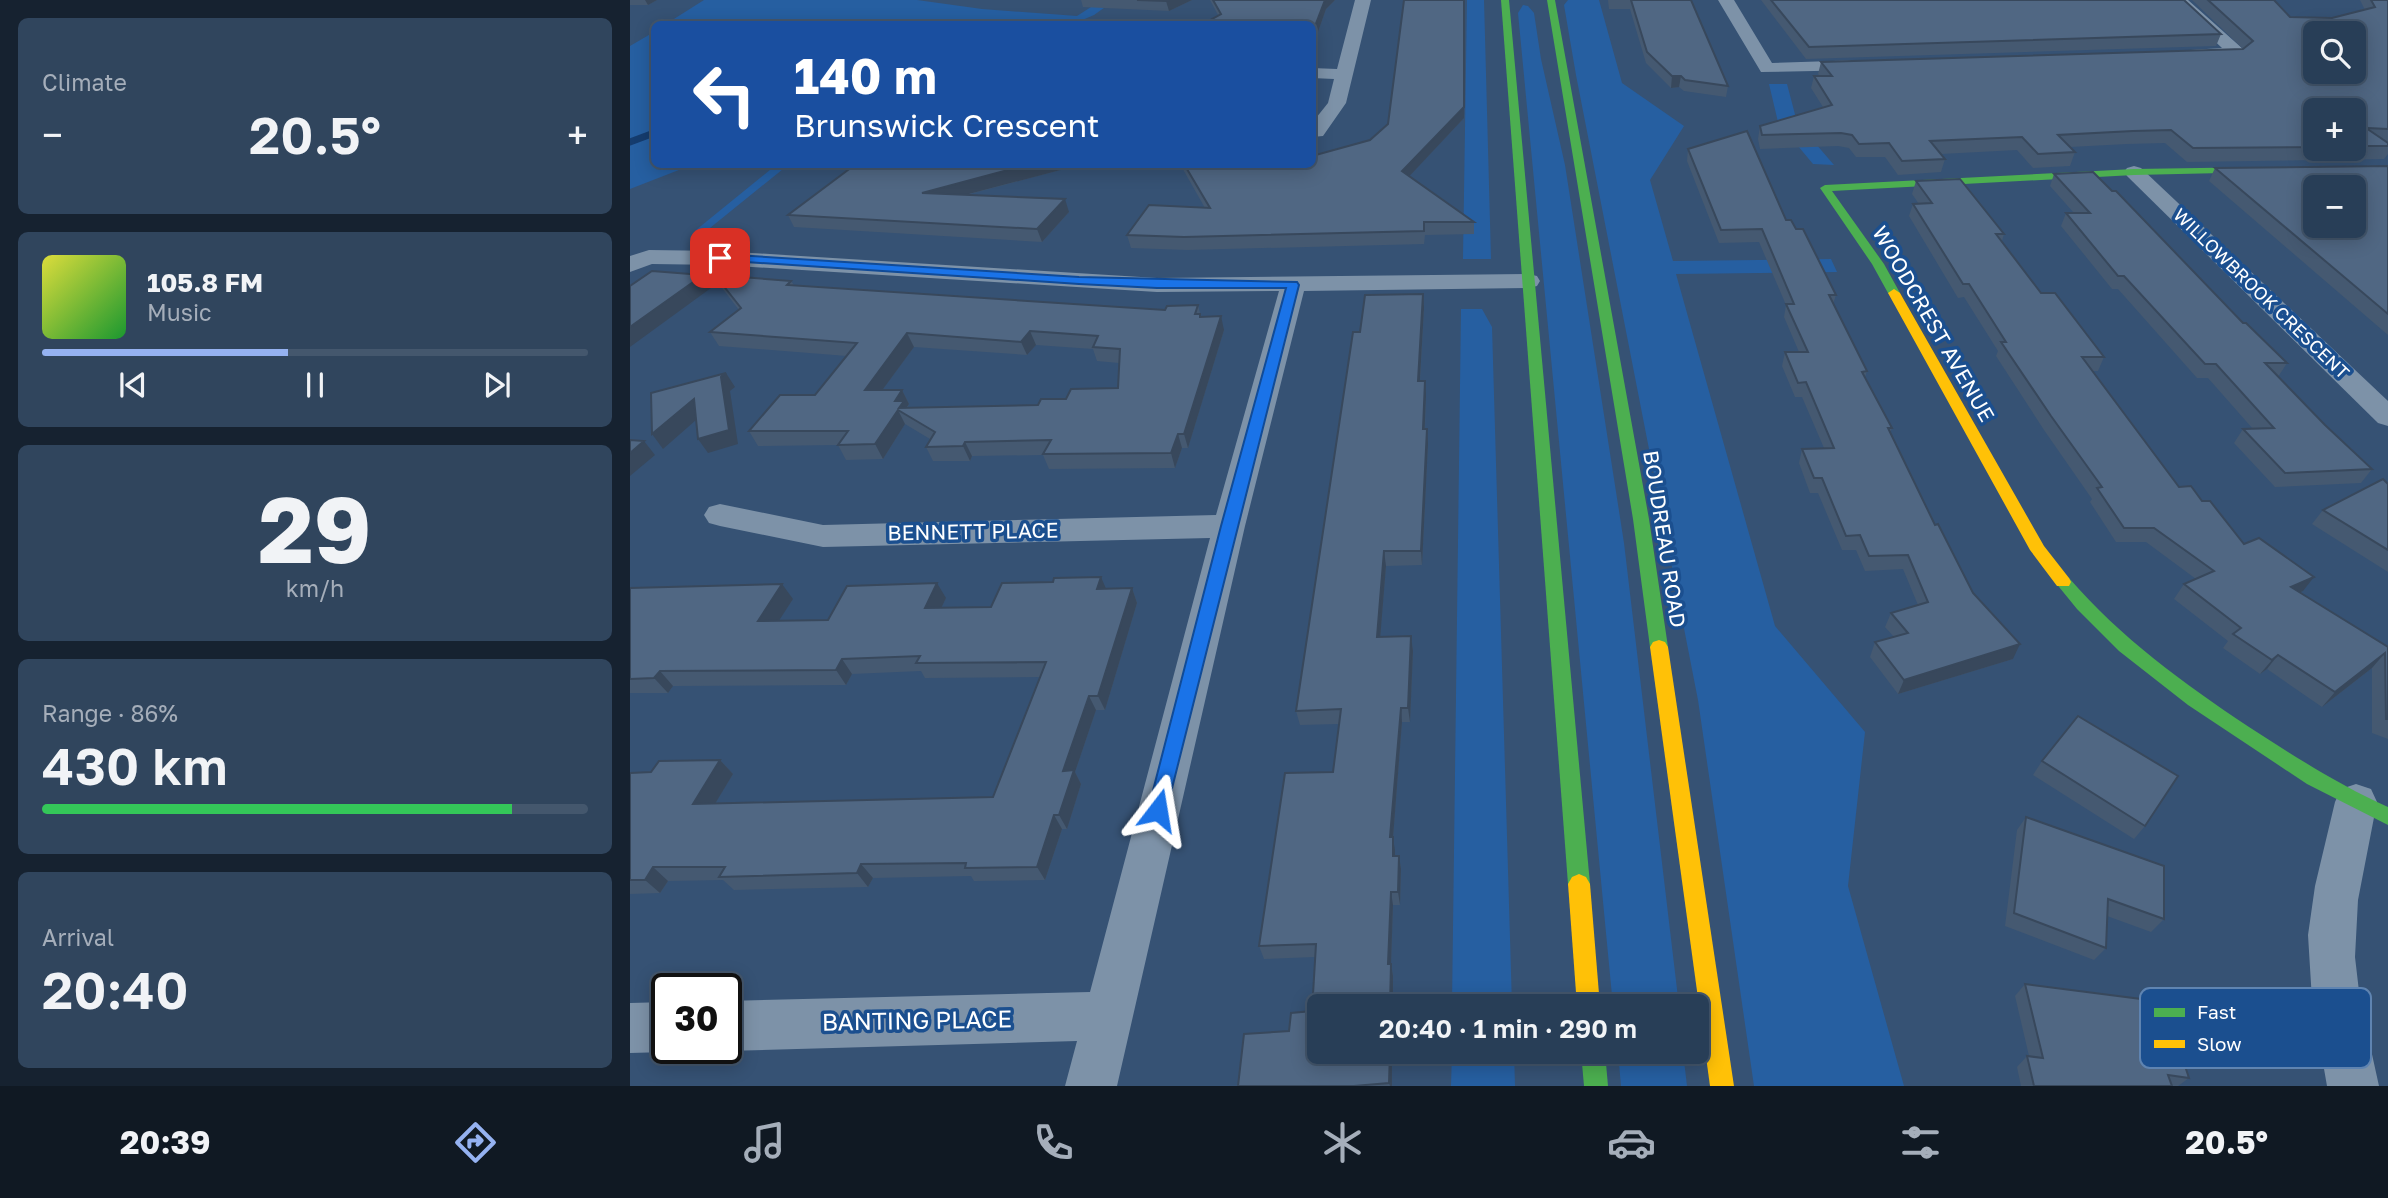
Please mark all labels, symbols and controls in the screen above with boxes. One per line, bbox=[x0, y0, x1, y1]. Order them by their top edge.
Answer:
map controls bbox=[2303, 21, 2366, 238]
button: search bbox=[2303, 21, 2366, 84]
text: 140 m bbox=[794, 46, 937, 105]
icon: left bbox=[679, 49, 770, 140]
text: Climate bbox=[42, 68, 127, 96]
button: + bbox=[2303, 98, 2366, 161]
text: 20.5° bbox=[249, 103, 381, 165]
text: Brunswick Crescent bbox=[794, 106, 1100, 144]
text: − bbox=[42, 112, 63, 157]
text: + bbox=[567, 112, 588, 157]
button: − bbox=[2303, 175, 2366, 238]
street label: WILLOWBROOK CRESCENT bbox=[2169, 203, 2354, 383]
street label: WOODCREST AVENUE bbox=[1867, 221, 2001, 426]
pin bbox=[690, 228, 750, 288]
icon: arrive bbox=[701, 239, 739, 277]
text: 105.8 FM bbox=[147, 267, 263, 298]
text: Music bbox=[147, 298, 212, 326]
icon: previous bbox=[114, 366, 152, 404]
icon: pause bbox=[296, 366, 334, 404]
icon: next bbox=[478, 366, 516, 404]
street label: BOUDREAU ROAD bbox=[1638, 448, 1692, 629]
text: 29 bbox=[258, 474, 372, 583]
street label: BENNETT PLACE bbox=[887, 517, 1059, 545]
text: km/h bbox=[286, 574, 344, 602]
text: Range · 86% bbox=[42, 699, 178, 727]
text: 430 km bbox=[42, 734, 228, 796]
position arrow bbox=[1121, 773, 1195, 847]
text: Arrival bbox=[42, 923, 114, 951]
text: 20:40 bbox=[42, 958, 188, 1020]
speed limit sign: 30 bbox=[651, 973, 742, 1064]
legend bbox=[2140, 988, 2371, 1068]
text: Fast bbox=[2197, 1000, 2236, 1023]
street label: BANTING PLACE bbox=[822, 1003, 1012, 1036]
text: 20:40 · 1 min · 290 m bbox=[1379, 1013, 1637, 1044]
text: Slow bbox=[2197, 1032, 2242, 1055]
icon: directions bbox=[451, 1118, 500, 1167]
icon: music bbox=[740, 1118, 789, 1167]
icon: phone bbox=[1029, 1118, 1078, 1167]
icon: climate bbox=[1318, 1118, 1367, 1167]
icon: car bbox=[1607, 1118, 1656, 1167]
icon: filters bbox=[1896, 1118, 1945, 1167]
text: 20:39 bbox=[120, 1123, 210, 1161]
text: 20.5° bbox=[2185, 1123, 2268, 1161]

